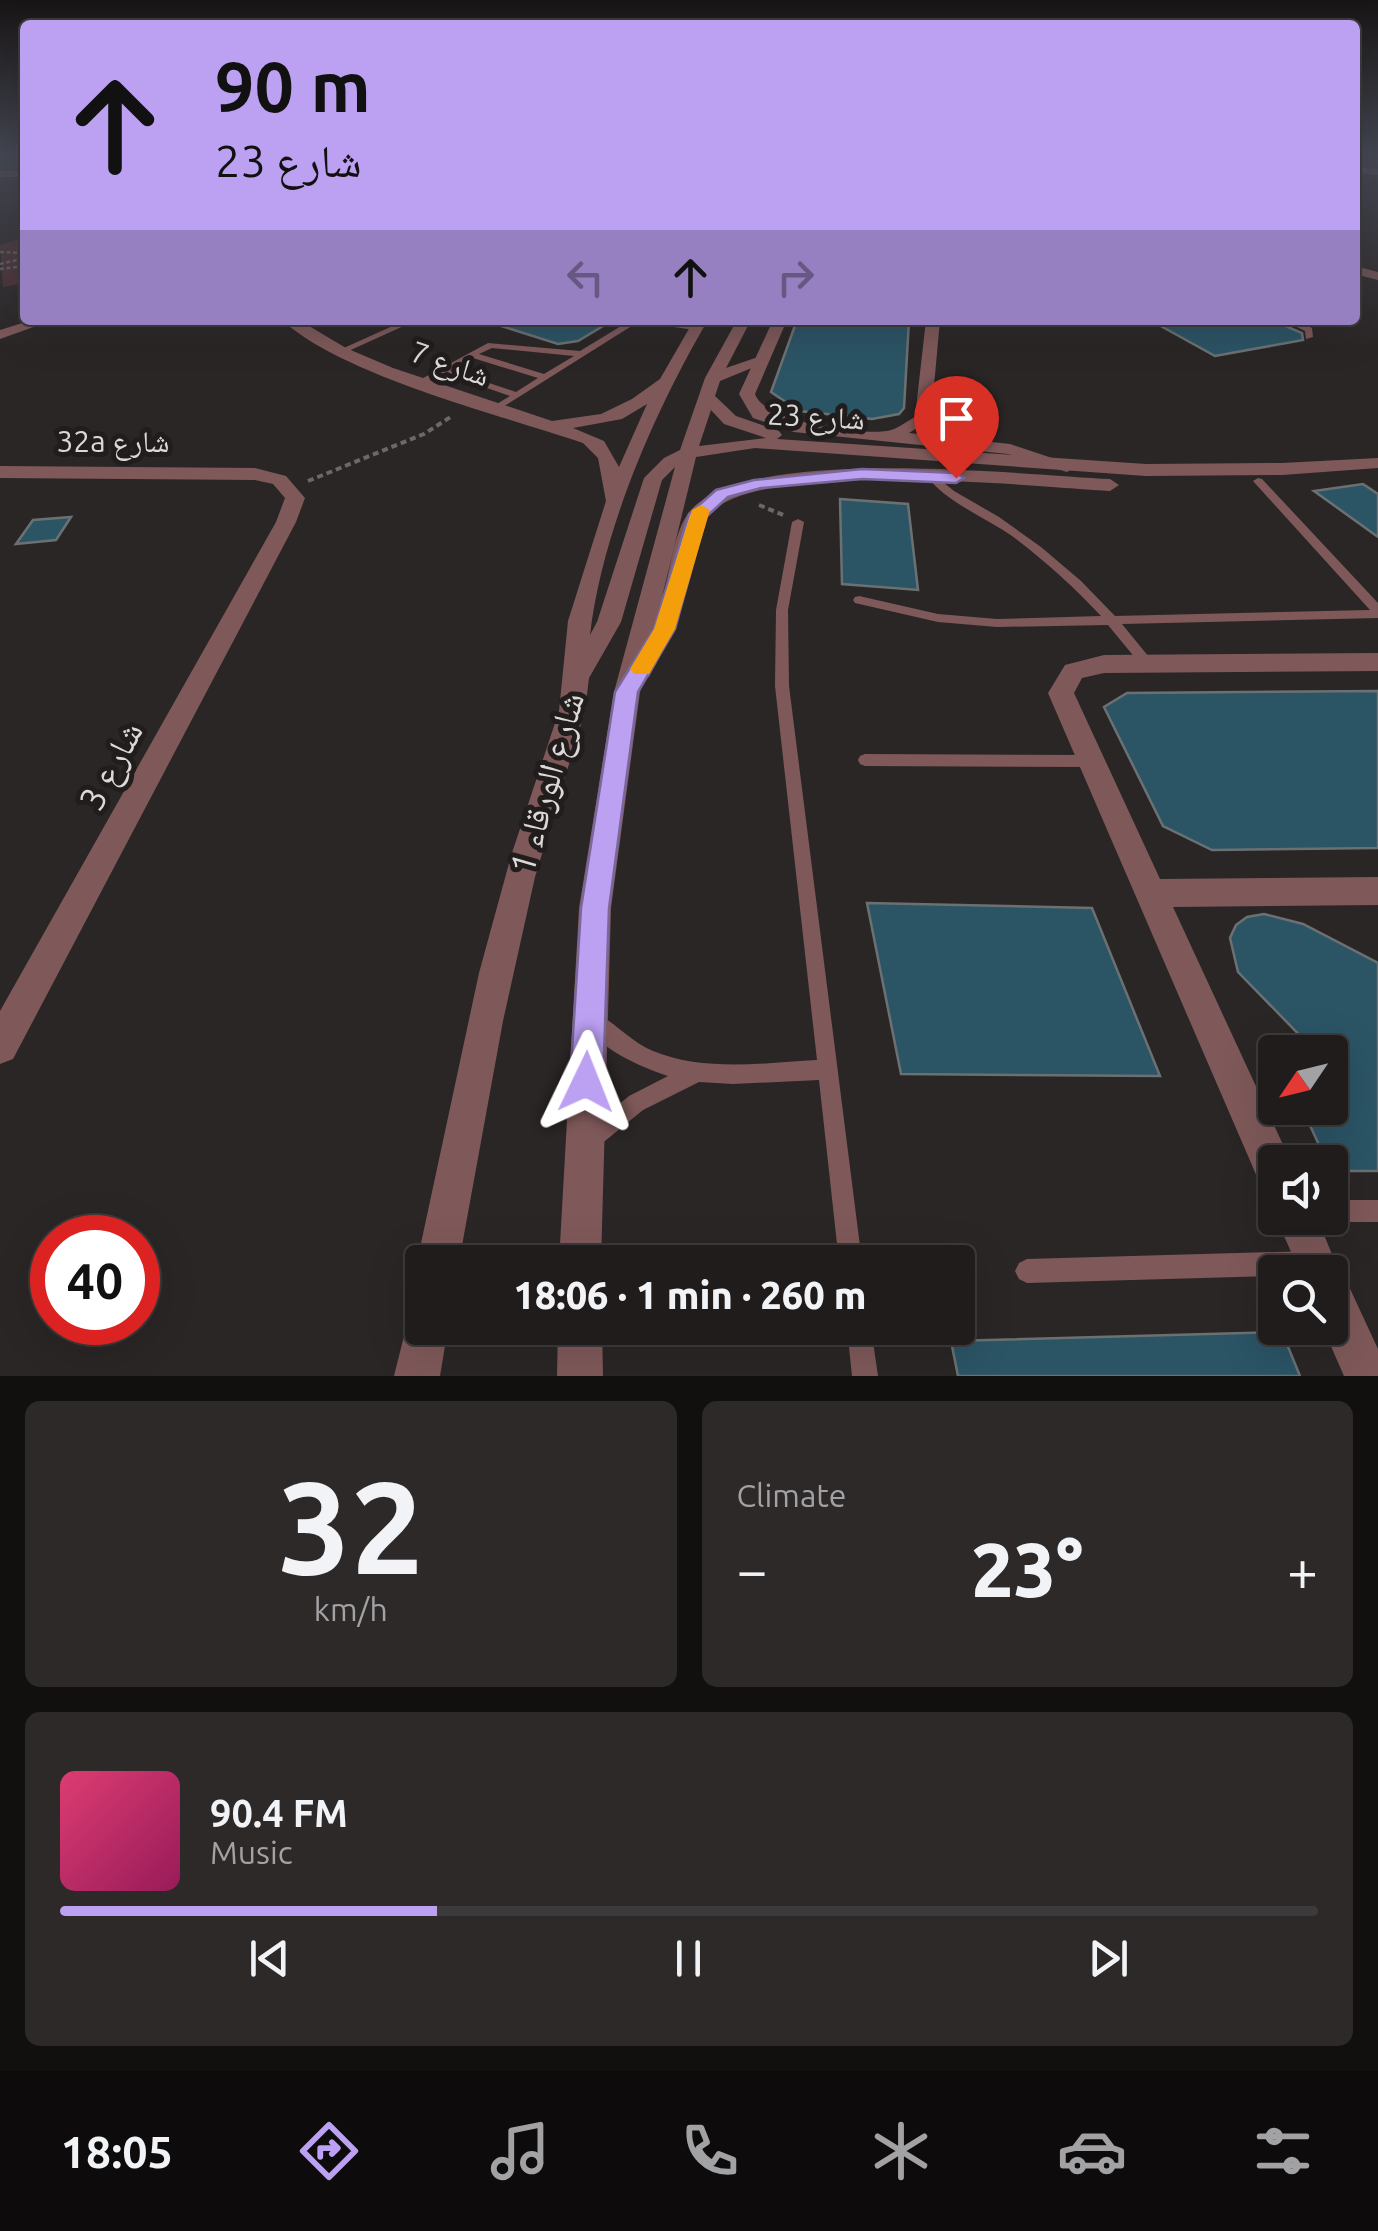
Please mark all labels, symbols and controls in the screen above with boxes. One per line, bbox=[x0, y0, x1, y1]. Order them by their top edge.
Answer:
text: 90 m bbox=[215, 47, 371, 125]
icon: ahead bbox=[50, 60, 180, 190]
text: شارع 23 bbox=[215, 135, 362, 186]
icon: left bbox=[558, 250, 613, 305]
icon: ahead bbox=[663, 250, 718, 305]
icon: right bbox=[768, 250, 823, 305]
street label: شارع 7 bbox=[406, 334, 494, 395]
pin bbox=[914, 376, 999, 479]
icon: arrive bbox=[929, 391, 984, 446]
street label: شارع 23 bbox=[766, 396, 866, 439]
street label: 32a شارع bbox=[56, 424, 170, 461]
street label: شارع الورقاء 1 bbox=[501, 687, 594, 879]
street label: شارع 3 bbox=[70, 715, 153, 818]
position arrow bbox=[534, 1030, 638, 1134]
north arrow bbox=[1258, 1035, 1348, 1125]
map controls bbox=[1258, 1035, 1348, 1345]
button: sound bbox=[1258, 1145, 1348, 1235]
speed limit sign: 40 bbox=[30, 1215, 160, 1345]
button: search bbox=[1258, 1255, 1348, 1345]
text: 18:06 · 1 min · 260 m bbox=[513, 1274, 867, 1316]
text: 32 bbox=[277, 1453, 424, 1599]
text: Climate bbox=[737, 1477, 847, 1513]
text: 23° bbox=[971, 1527, 1083, 1611]
text: − bbox=[737, 1539, 768, 1600]
text: + bbox=[1287, 1539, 1318, 1600]
text: km/h bbox=[314, 1591, 388, 1627]
text: 90.4 FM bbox=[210, 1792, 348, 1834]
text: Music bbox=[210, 1834, 293, 1870]
icon: previous bbox=[242, 1931, 297, 1986]
icon: pause bbox=[661, 1931, 716, 1986]
icon: next bbox=[1081, 1931, 1136, 1986]
icon: directions bbox=[294, 2116, 364, 2186]
icon: music bbox=[485, 2116, 555, 2186]
icon: phone bbox=[675, 2116, 745, 2186]
icon: climate bbox=[866, 2116, 936, 2186]
icon: car bbox=[1057, 2116, 1127, 2186]
icon: filters bbox=[1248, 2116, 1318, 2186]
text: 18:05 bbox=[60, 2126, 173, 2177]

